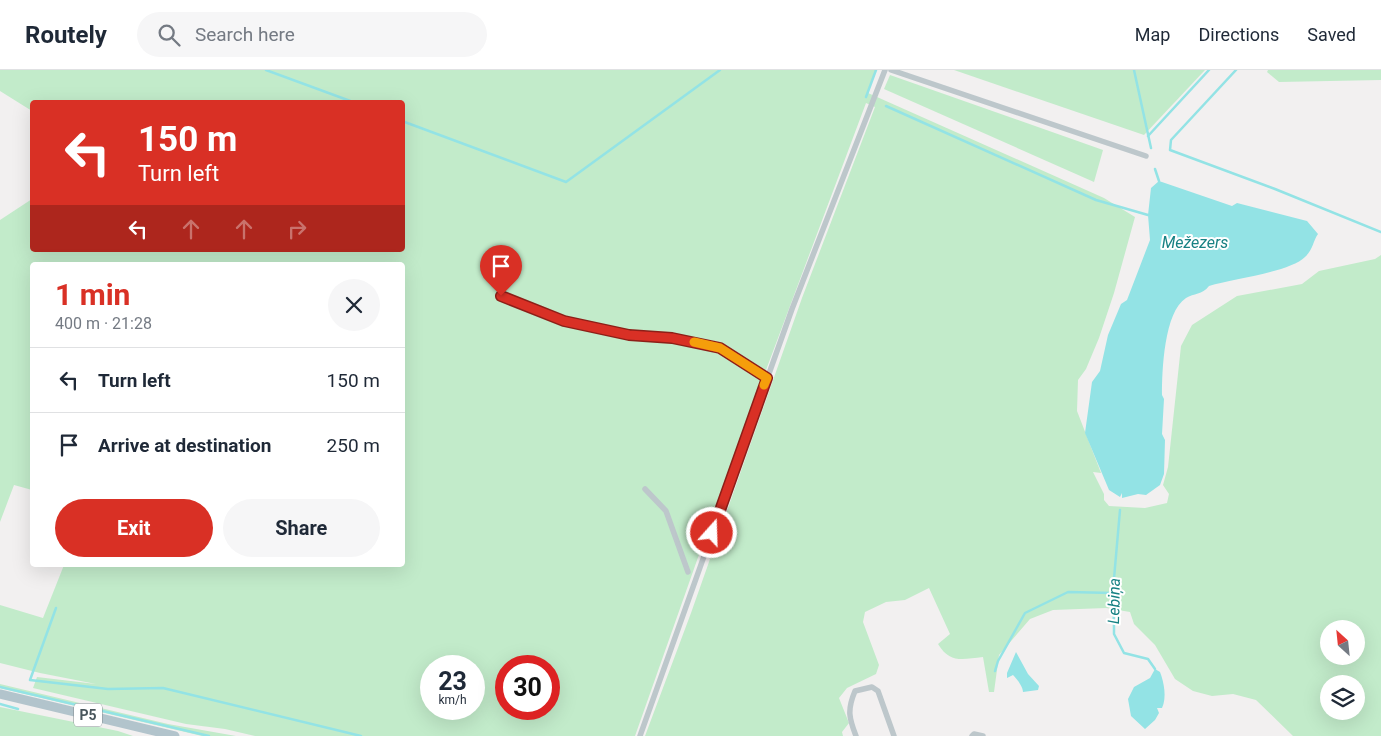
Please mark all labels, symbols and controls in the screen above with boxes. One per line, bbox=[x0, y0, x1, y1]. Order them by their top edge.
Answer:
search box bbox=[137, 12, 487, 57]
text: Routely bbox=[25, 21, 107, 49]
icon: search bbox=[155, 21, 183, 49]
text: Search here bbox=[195, 23, 295, 46]
text: Map bbox=[1135, 24, 1170, 45]
text: Directions bbox=[1198, 24, 1279, 45]
text: Saved bbox=[1307, 24, 1356, 45]
text: 150 m bbox=[138, 119, 237, 160]
icon: left bbox=[55, 120, 120, 185]
text: Turn left bbox=[138, 161, 219, 186]
icon: left bbox=[124, 215, 152, 243]
icon: ahead bbox=[177, 215, 205, 243]
icon: ahead bbox=[230, 215, 258, 243]
icon: right bbox=[283, 215, 311, 243]
water label: Mežezers bbox=[1162, 233, 1228, 252]
pin bbox=[480, 245, 522, 296]
icon: arrive bbox=[487, 252, 515, 280]
text: 1 min bbox=[55, 277, 130, 312]
button: close bbox=[328, 279, 380, 331]
text: 400 m · 21:28 bbox=[55, 314, 152, 333]
icon: left bbox=[55, 366, 83, 394]
text: Turn left bbox=[98, 369, 171, 392]
text: 150 m bbox=[327, 369, 380, 392]
icon: arrive bbox=[55, 431, 83, 459]
text: Arrive at destination bbox=[98, 434, 271, 457]
text: 250 m bbox=[327, 434, 380, 457]
button: Exit bbox=[55, 499, 213, 557]
button: Share bbox=[223, 499, 380, 557]
position arrow bbox=[685, 506, 737, 558]
water label: Lebiņa bbox=[1104, 578, 1125, 624]
north arrow bbox=[1320, 620, 1365, 665]
map controls bbox=[1320, 620, 1365, 720]
speed limit sign: 30 bbox=[495, 655, 560, 720]
text: 23 bbox=[438, 667, 467, 696]
button: layers bbox=[1320, 675, 1365, 720]
text: km/h bbox=[438, 693, 467, 707]
road number: P5 bbox=[74, 704, 102, 726]

